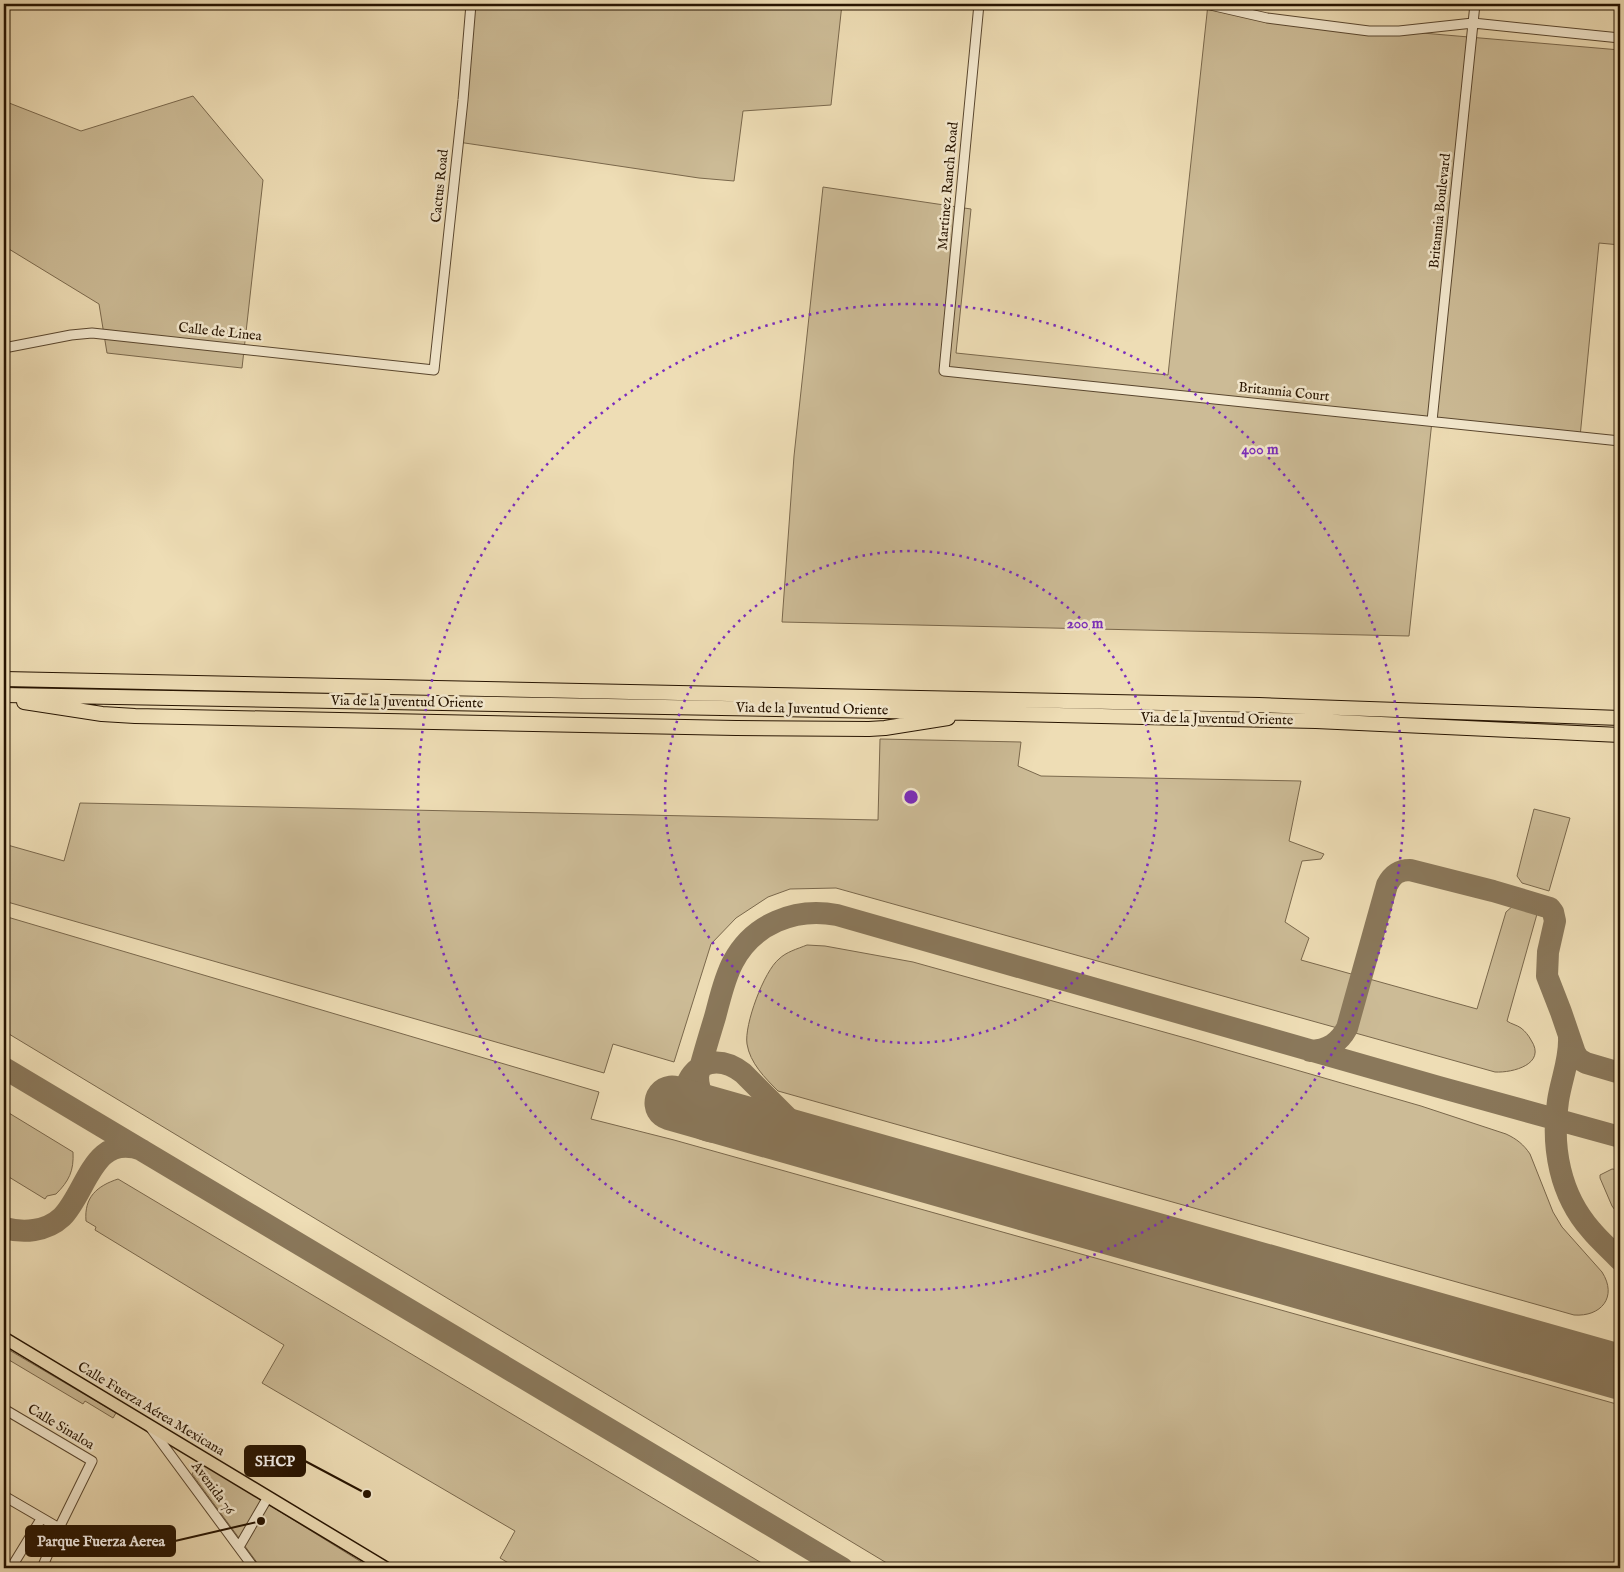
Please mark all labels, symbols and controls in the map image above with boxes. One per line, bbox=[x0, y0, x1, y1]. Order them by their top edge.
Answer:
street label: Martinez Ranch Road bbox=[933, 121, 963, 251]
street label: Cactus Road bbox=[427, 148, 453, 224]
street label: Britannia Boulevard bbox=[1425, 152, 1455, 270]
street label: Calle de Linea bbox=[177, 319, 264, 345]
street label: Britannia Court bbox=[1238, 378, 1331, 406]
text: 400 m bbox=[1242, 440, 1279, 459]
text: 200 m bbox=[1067, 614, 1104, 633]
street label: Via de la Juventud Oriente bbox=[330, 692, 484, 712]
street label: Via de la Juventud Oriente bbox=[735, 699, 889, 719]
street label: Via de la Juventud Oriente bbox=[1140, 709, 1294, 729]
centre of rings bbox=[902, 788, 920, 806]
street label: Calle Fuerza Aérea Mexicana bbox=[74, 1358, 229, 1461]
street label: Calle Sinaloa bbox=[24, 1400, 99, 1454]
callout: SHCP bbox=[245, 1446, 305, 1476]
text: SHCP bbox=[255, 1452, 295, 1471]
street label: Avenida 76 bbox=[187, 1457, 239, 1519]
callout: Parque Fuerza Aerea bbox=[26, 1526, 175, 1556]
text: Parque Fuerza Aerea bbox=[37, 1532, 166, 1551]

